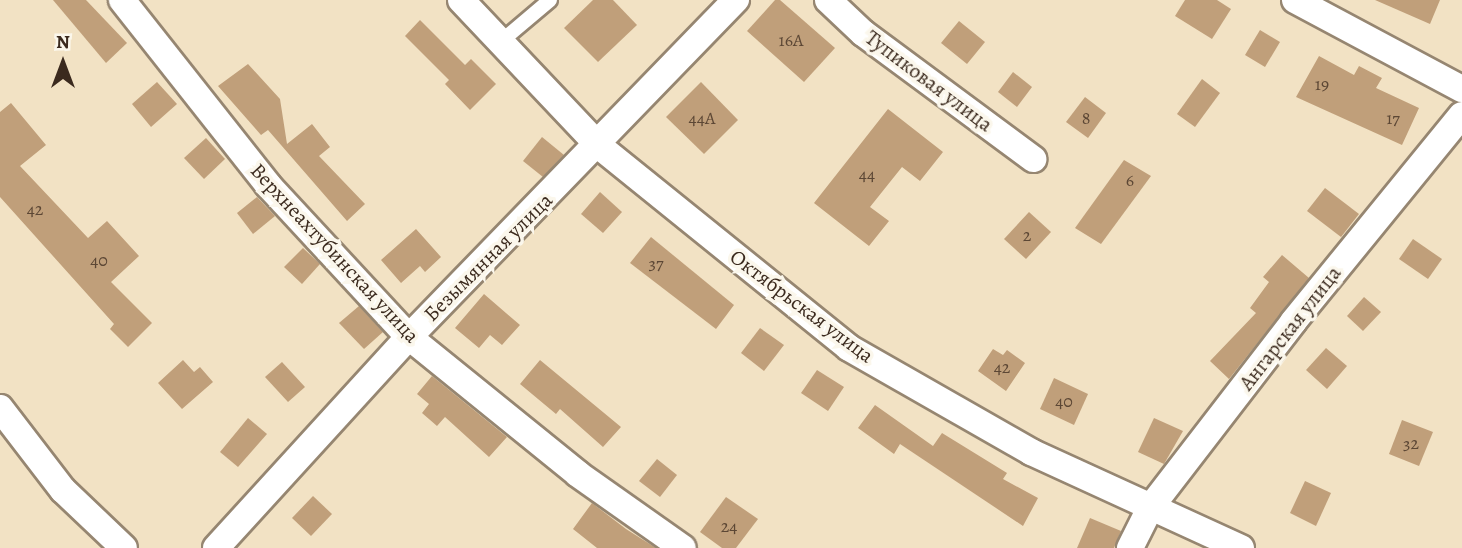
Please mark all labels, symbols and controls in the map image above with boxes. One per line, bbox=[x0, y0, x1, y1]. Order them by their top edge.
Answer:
street label: Тупиковая улица bbox=[860, 25, 998, 137]
north arrow bbox=[28, 28, 98, 98]
text: N bbox=[56, 29, 70, 55]
house number: 16А bbox=[779, 29, 803, 51]
house number: 19 bbox=[1315, 73, 1329, 95]
house number: 44А bbox=[689, 107, 715, 129]
house number: 8 bbox=[1082, 107, 1090, 129]
house number: 17 bbox=[1386, 107, 1400, 129]
street label: Верхнеахтубинская улица bbox=[245, 158, 425, 348]
house number: 44 bbox=[859, 163, 875, 185]
house number: 6 bbox=[1126, 169, 1134, 191]
street label: Безымянная улица bbox=[419, 188, 557, 326]
house number: 42 bbox=[27, 198, 43, 220]
house number: 2 bbox=[1023, 224, 1031, 246]
street label: Октябрьская улица bbox=[725, 244, 879, 368]
house number: 40 bbox=[90, 249, 108, 271]
house number: 37 bbox=[648, 252, 664, 274]
street label: Ангарская улица bbox=[1234, 261, 1346, 395]
house number: 42 bbox=[994, 356, 1010, 378]
house number: 40 bbox=[1055, 390, 1073, 412]
house number: 32 bbox=[1403, 432, 1419, 454]
house number: 24 bbox=[721, 515, 737, 537]

